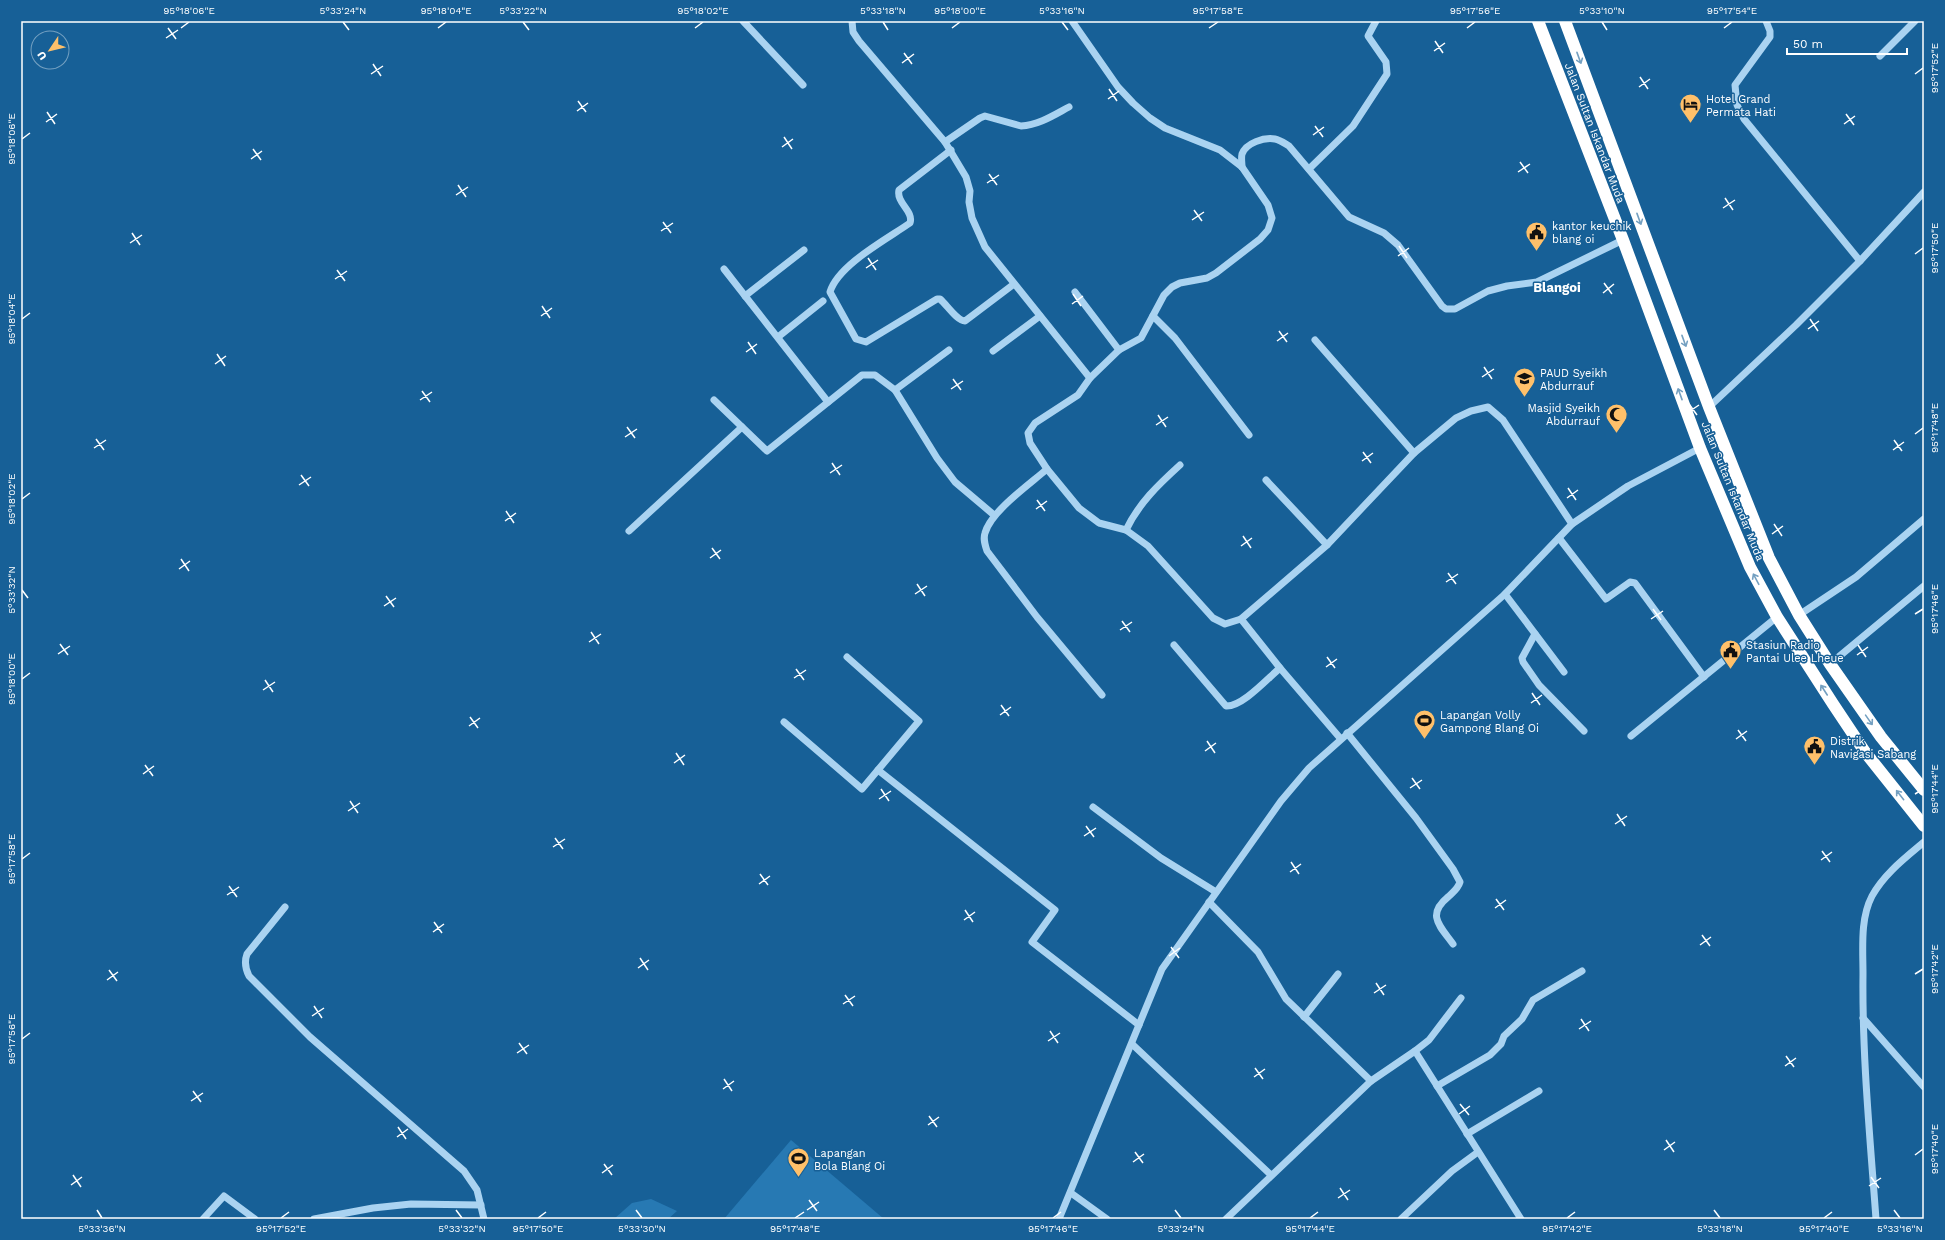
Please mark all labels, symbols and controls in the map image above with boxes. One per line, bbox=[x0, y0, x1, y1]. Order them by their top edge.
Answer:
text: 95°18'06"E bbox=[163, 5, 215, 16]
text: 5°33'24"N bbox=[320, 5, 366, 16]
text: 95°18'04"E bbox=[420, 5, 472, 16]
text: 5°33'22"N bbox=[499, 5, 547, 16]
text: 95°18'02"E bbox=[677, 5, 729, 16]
text: 5°33'18"N bbox=[860, 5, 906, 16]
text: 95°18'00"E bbox=[934, 5, 986, 16]
text: 5°33'16"N bbox=[1039, 5, 1085, 16]
text: 95°17'58"E bbox=[1193, 5, 1243, 16]
text: 95°17'56"E bbox=[1450, 5, 1500, 16]
text: 5°33'10"N bbox=[1579, 5, 1625, 16]
text: 95°17'54"E bbox=[1707, 5, 1757, 16]
north arrow bbox=[30, 30, 70, 70]
scale bar bbox=[1787, 30, 1907, 56]
text: 50 m bbox=[1793, 37, 1823, 51]
text: 95°17'52"E bbox=[1929, 43, 1940, 93]
text: U bbox=[35, 48, 50, 62]
one-way arrow bbox=[1575, 51, 1583, 63]
street label: Jalan Sultan Iskandar Muda bbox=[1562, 61, 1627, 205]
hotel icon: Hotel Grand Permata Hati bbox=[1677, 92, 1703, 125]
place label: Hotel Grand Permata Hati bbox=[1706, 93, 1776, 119]
text: 95°18'06"E bbox=[6, 113, 17, 165]
one-way arrow bbox=[1635, 212, 1643, 224]
public building icon: kantor keuchik blang oi bbox=[1524, 219, 1550, 252]
place label: kantor keuchik blang oi bbox=[1552, 220, 1632, 246]
text: 95°17'50"E bbox=[1929, 223, 1940, 273]
district label: Blangoi bbox=[1533, 280, 1581, 295]
text: 95°18'04"E bbox=[6, 293, 17, 345]
one-way arrow bbox=[1681, 334, 1689, 346]
school or university icon: PAUD Syeikh Abdurrauf bbox=[1512, 366, 1538, 399]
place label: PAUD Syeikh Abdurrauf bbox=[1540, 367, 1607, 393]
one-way arrow bbox=[1676, 389, 1684, 401]
mosque icon: Masjid Syeikh Abdurrauf bbox=[1603, 401, 1629, 434]
place label: Masjid Syeikh Abdurrauf bbox=[1527, 402, 1601, 428]
text: 95°17'48"E bbox=[1929, 403, 1940, 453]
street label: Jalan Sultan Iskandar Muda bbox=[1699, 420, 1767, 563]
text: 95°18'02"E bbox=[6, 473, 17, 525]
text: 5°33'32"N bbox=[6, 566, 17, 614]
one-way arrow bbox=[1752, 573, 1760, 585]
text: 95°17'46"E bbox=[1929, 584, 1940, 634]
public building icon: Stasiun Radio Pantai Ulee Lheue bbox=[1718, 638, 1744, 671]
place label: Stasiun Radio Pantai Ulee Lheue bbox=[1746, 639, 1844, 665]
text: 95°18'00"E bbox=[6, 653, 17, 705]
one-way arrow bbox=[1819, 684, 1827, 696]
sports icon: Lapangan Volly Gampong Blang Oi bbox=[1412, 708, 1438, 741]
place label: Lapangan Volly Gampong Blang Oi bbox=[1440, 709, 1539, 735]
one-way arrow bbox=[1865, 714, 1873, 725]
public building icon: Distrik Navigasi Sabang bbox=[1802, 734, 1828, 767]
place label: Distrik Navigasi Sabang bbox=[1830, 735, 1916, 761]
text: 95°17'44"E bbox=[1929, 764, 1940, 814]
one-way arrow bbox=[1895, 790, 1904, 801]
text: 95°17'58"E bbox=[6, 834, 17, 884]
text: 95°17'42"E bbox=[1929, 944, 1940, 994]
text: 95°17'56"E bbox=[6, 1014, 17, 1064]
text: 95°17'40"E bbox=[1929, 1124, 1940, 1174]
sports icon: Lapangan Bola Blang Oi bbox=[785, 1146, 811, 1179]
place label: Lapangan Bola Blang Oi bbox=[814, 1147, 885, 1173]
text: 5°33'36"N bbox=[78, 1223, 126, 1234]
text: 95°17'52"E bbox=[256, 1223, 306, 1234]
text: 5°33'32"N bbox=[438, 1223, 486, 1234]
text: 95°17'50"E bbox=[513, 1223, 563, 1234]
text: 5°33'30"N bbox=[618, 1223, 666, 1234]
text: 95°17'48"E bbox=[770, 1223, 820, 1234]
text: 95°17'46"E bbox=[1028, 1223, 1078, 1234]
text: 5°33'24"N bbox=[1158, 1223, 1204, 1234]
text: 95°17'44"E bbox=[1285, 1223, 1335, 1234]
text: 95°17'42"E bbox=[1542, 1223, 1592, 1234]
text: 5°33'18"N bbox=[1697, 1223, 1743, 1234]
text: 95°17'40"E bbox=[1799, 1223, 1849, 1234]
text: 5°33'16"N bbox=[1877, 1223, 1923, 1234]

